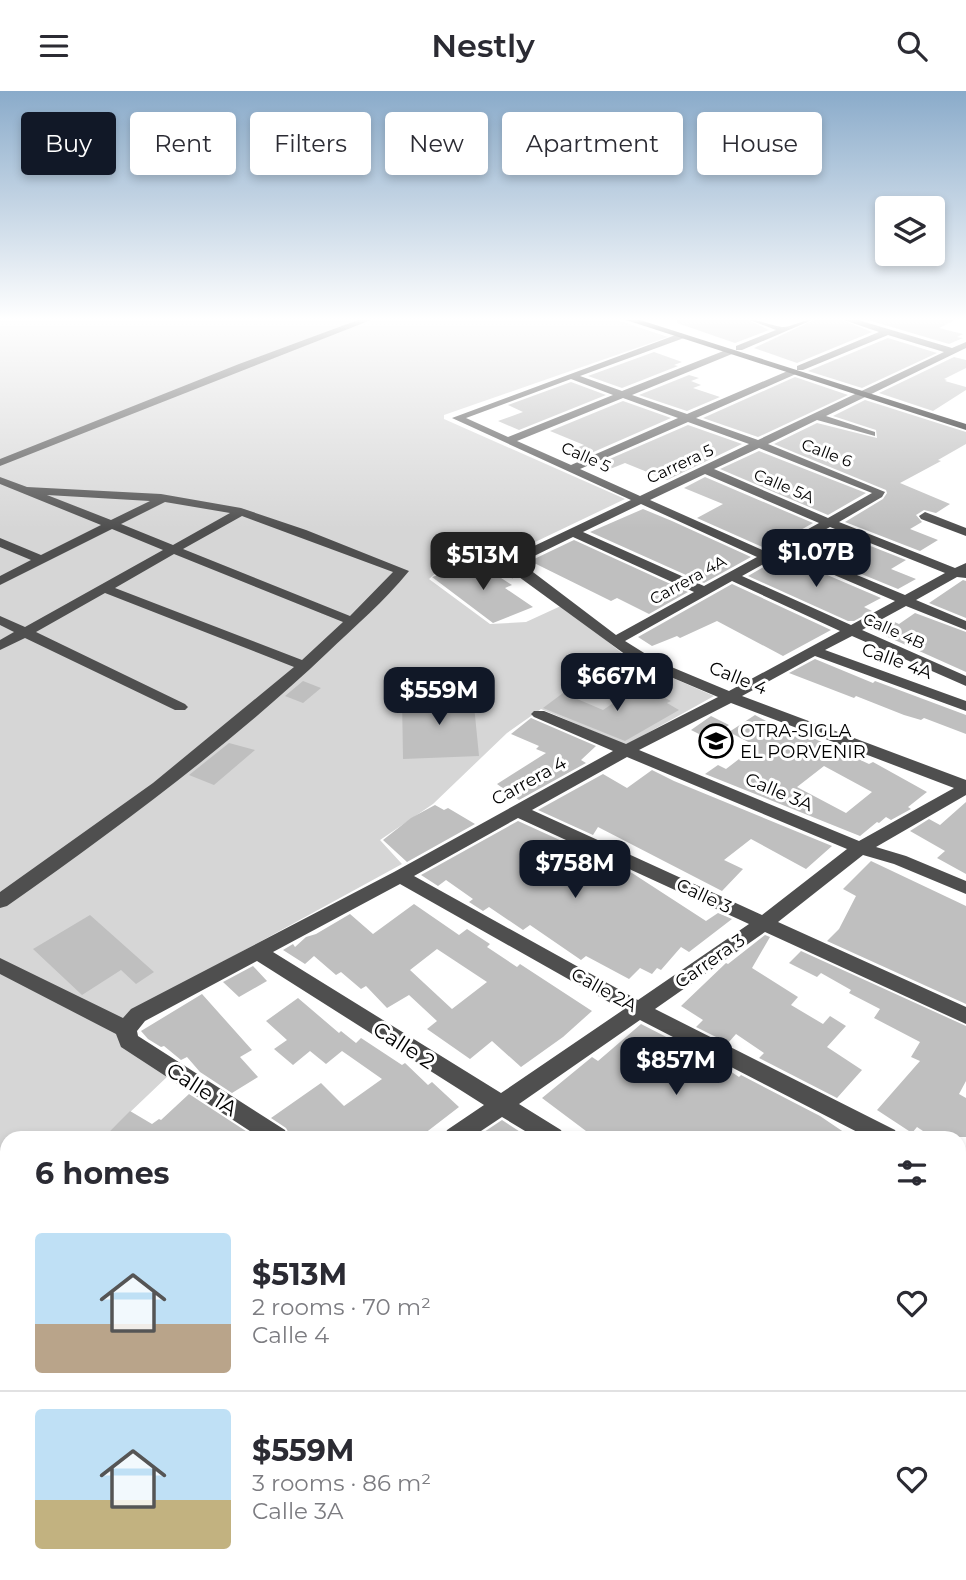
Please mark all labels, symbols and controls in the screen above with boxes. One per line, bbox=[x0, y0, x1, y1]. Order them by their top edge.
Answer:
text: Nestly bbox=[431, 26, 535, 65]
icon: menu bbox=[35, 27, 73, 65]
icon: search bbox=[893, 27, 931, 65]
chip: Buy bbox=[21, 112, 116, 175]
chip: Rent bbox=[130, 112, 236, 175]
chip: Filters bbox=[250, 112, 371, 175]
chip: New bbox=[385, 112, 488, 175]
chip: Apartment bbox=[502, 112, 683, 175]
chip: House bbox=[697, 112, 822, 175]
map controls bbox=[875, 196, 945, 266]
button: layers bbox=[875, 196, 945, 266]
street label: Calle 6 bbox=[799, 435, 855, 471]
street label: Calle 5 bbox=[558, 438, 614, 476]
street label: Carrera 5 bbox=[644, 440, 716, 488]
street label: Calle 5A bbox=[751, 465, 817, 507]
pin: $1.07B bbox=[759, 529, 873, 589]
pin: $513M bbox=[434, 533, 532, 592]
text: $1.07B bbox=[778, 538, 854, 566]
text: $513M bbox=[447, 541, 519, 569]
street label: Carrera 4A bbox=[647, 551, 730, 609]
street label: Calle 4B bbox=[860, 609, 928, 653]
street label: Calle 4A bbox=[859, 638, 935, 684]
pin: $667M bbox=[568, 653, 666, 713]
street label: Calle 4 bbox=[706, 656, 770, 700]
text: $667M bbox=[577, 662, 657, 690]
pin: $559M bbox=[390, 667, 488, 727]
text: $559M bbox=[400, 676, 478, 704]
place label: OTRA-SIGLA EL PORVENIR bbox=[740, 720, 866, 763]
school or university icon: OTRA-SIGLA EL PORVENIR bbox=[697, 722, 735, 760]
street label: Carrera 4 bbox=[488, 751, 570, 810]
street label: Calle 3A bbox=[742, 768, 816, 816]
pin: $758M bbox=[526, 841, 624, 900]
text: $758M bbox=[535, 849, 615, 877]
street label: Calle 3 bbox=[673, 874, 735, 918]
street label: Carrera 3 bbox=[671, 929, 749, 993]
street label: Calle 2A bbox=[567, 963, 641, 1017]
street label: Calle 2 bbox=[368, 1016, 440, 1074]
pin: $857M bbox=[627, 1037, 725, 1097]
text: $857M bbox=[636, 1046, 716, 1074]
street label: Calle 1A bbox=[162, 1057, 243, 1122]
icon: filters bbox=[893, 1154, 931, 1192]
text: 6 homes bbox=[35, 1155, 170, 1192]
text: $513M bbox=[252, 1256, 347, 1293]
icon: home bbox=[91, 1261, 175, 1345]
icon: heart bbox=[893, 1284, 931, 1322]
text: 2 rooms · 70 m² bbox=[252, 1293, 431, 1321]
text: Calle 4 bbox=[252, 1321, 329, 1349]
text: $559M bbox=[252, 1432, 354, 1469]
icon: home bbox=[91, 1437, 175, 1521]
icon: heart bbox=[893, 1460, 931, 1498]
text: 3 rooms · 86 m² bbox=[252, 1469, 431, 1497]
text: Calle 3A bbox=[252, 1497, 344, 1525]

